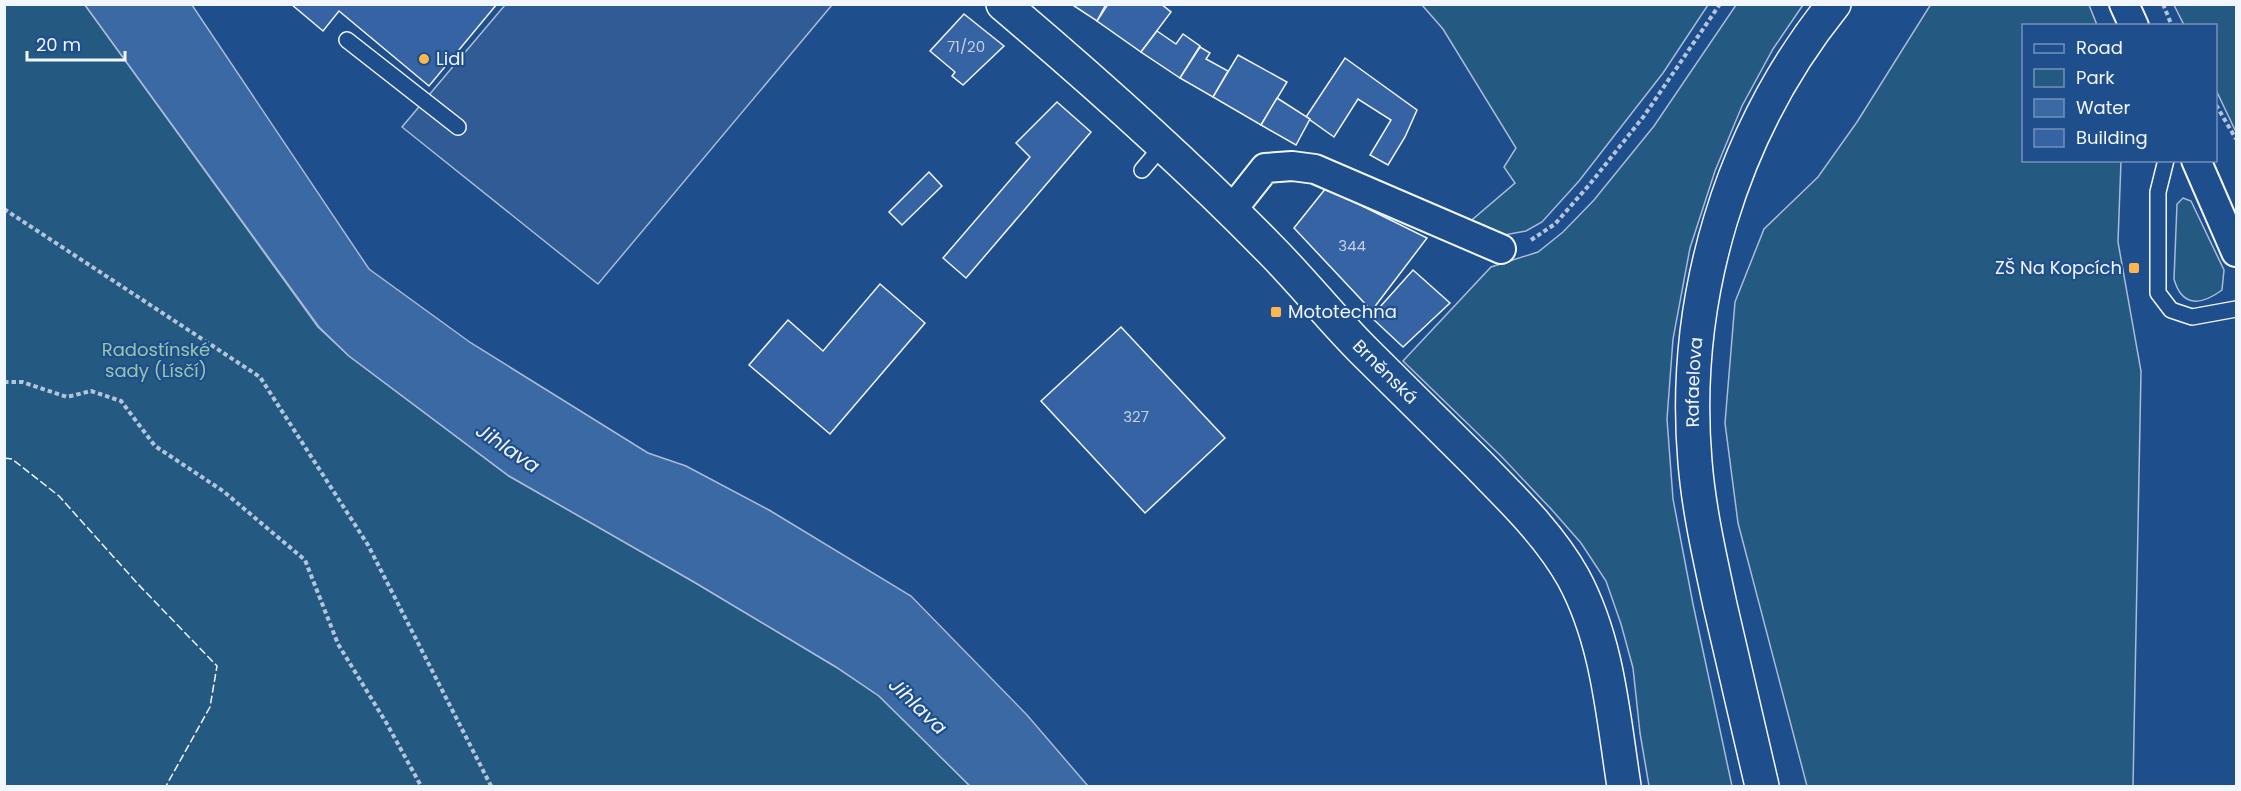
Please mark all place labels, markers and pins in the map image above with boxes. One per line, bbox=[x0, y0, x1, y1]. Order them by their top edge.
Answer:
place label: Lidl bbox=[436, 46, 465, 71]
marker: Lidl bbox=[417, 52, 431, 66]
place label: ZŠ Na Kopcích bbox=[1995, 255, 2122, 280]
marker: ZŠ Na Kopcích bbox=[2127, 261, 2141, 275]
place label: Mototechna bbox=[1288, 299, 1397, 324]
marker: Mototechna bbox=[1269, 305, 1283, 319]

